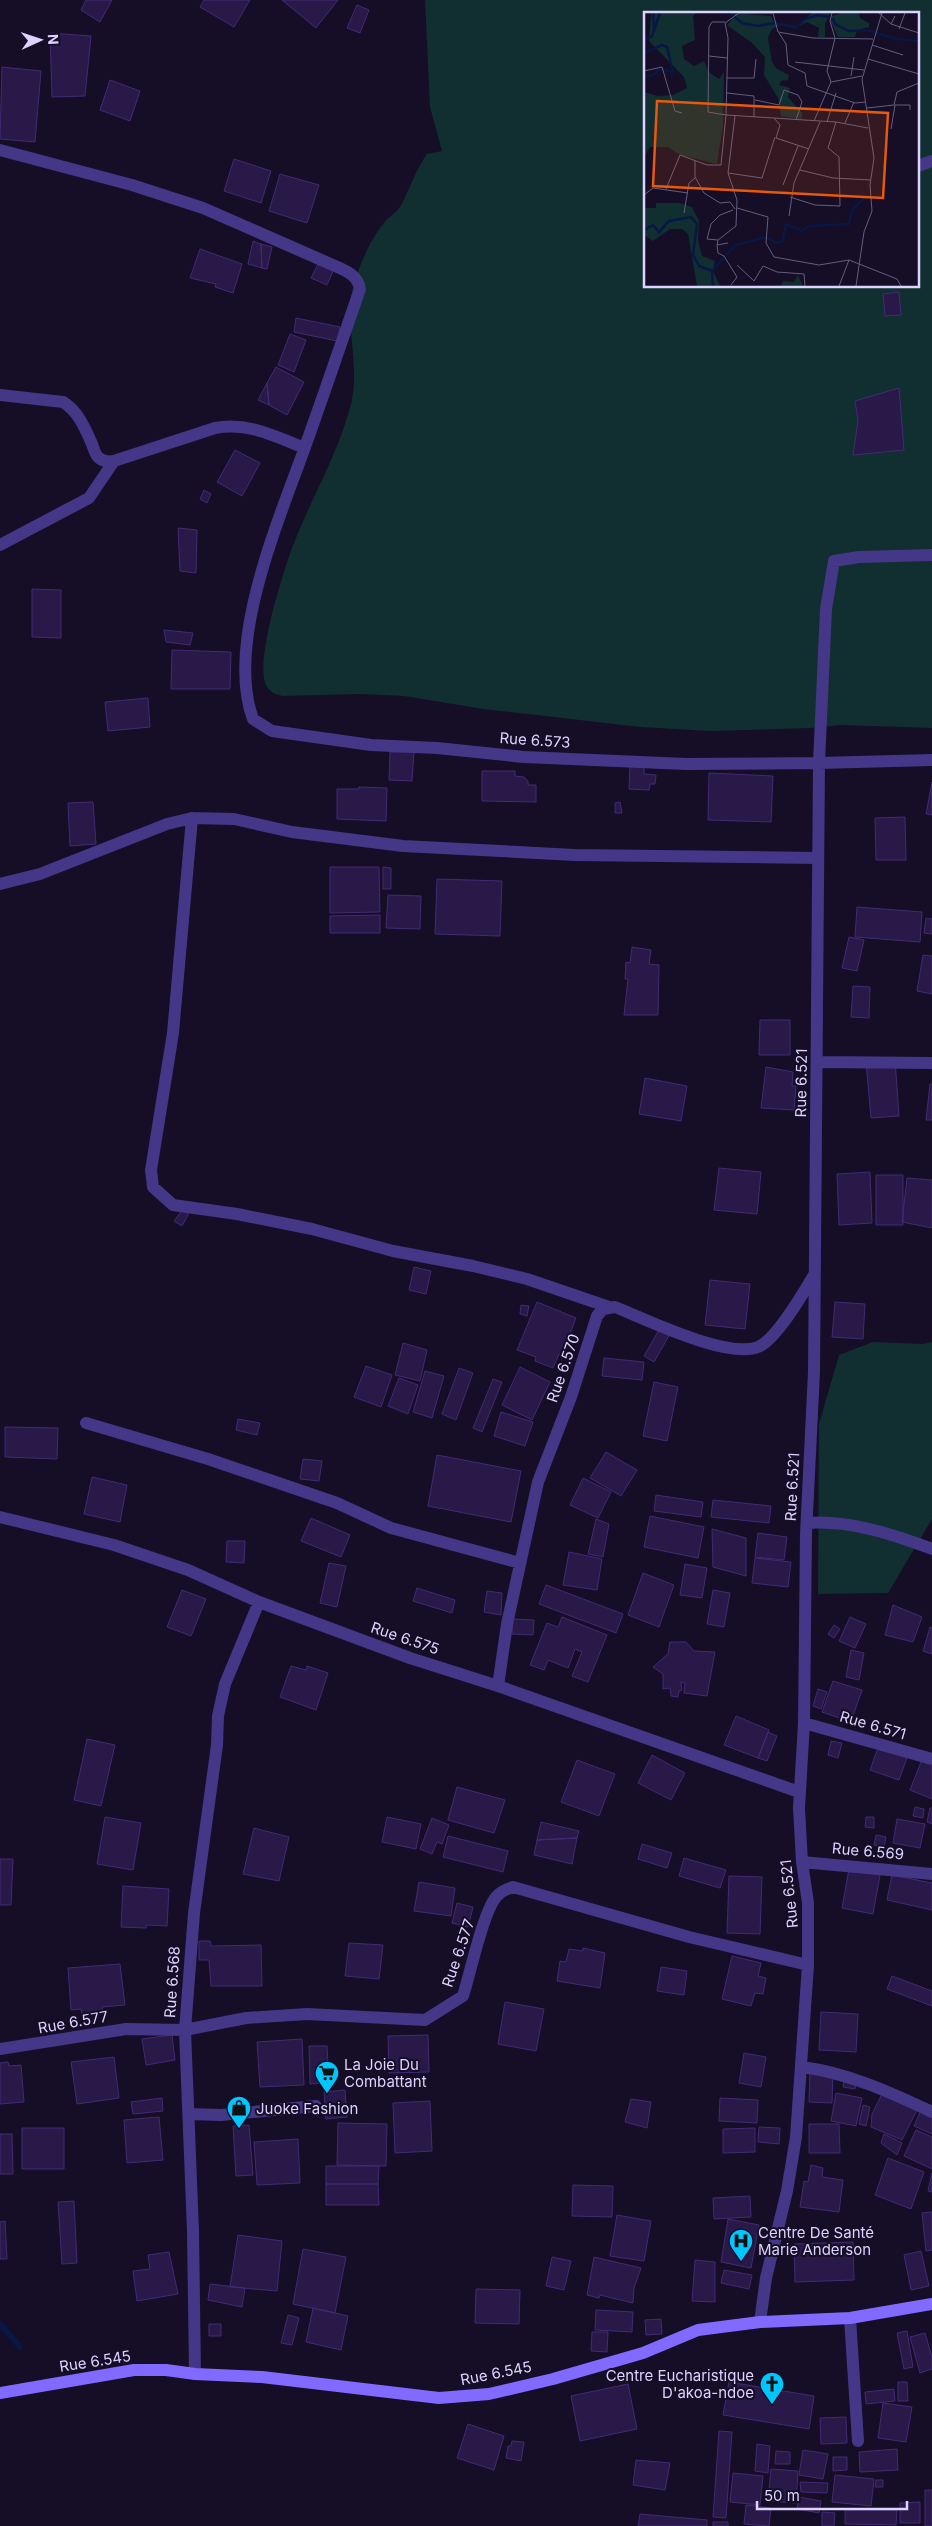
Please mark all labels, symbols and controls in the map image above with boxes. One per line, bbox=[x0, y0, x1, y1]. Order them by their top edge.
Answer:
inset map bbox=[644, 12, 920, 288]
north arrow bbox=[15, 15, 65, 65]
text: N bbox=[45, 34, 62, 45]
street label: Rue 6.573 bbox=[499, 728, 571, 752]
street label: Rue 6.521 bbox=[791, 1048, 811, 1118]
street label: Rue 6.570 bbox=[542, 1331, 584, 1405]
street label: Rue 6.521 bbox=[781, 1452, 803, 1522]
street label: Rue 6.575 bbox=[368, 1617, 442, 1659]
street label: Rue 6.571 bbox=[838, 1706, 908, 1744]
street label: Rue 6.569 bbox=[831, 1838, 905, 1864]
street label: Rue 6.521 bbox=[776, 1859, 802, 1929]
street label: Rue 6.577 bbox=[437, 1916, 479, 1990]
street label: Rue 6.568 bbox=[160, 1945, 184, 2019]
street label: Rue 6.577 bbox=[36, 2006, 110, 2038]
place label: La Joie Du Combattant bbox=[344, 2055, 427, 2091]
supermarket icon: La Joie Du Combattant bbox=[314, 2060, 340, 2094]
shop icon: Juoke Fashion bbox=[226, 2095, 252, 2129]
place label: Juoke Fashion bbox=[256, 2099, 358, 2118]
place label: Centre De Santé Marie Anderson bbox=[758, 2223, 874, 2259]
hospital icon: Centre De Santé Marie Anderson bbox=[728, 2228, 754, 2262]
street label: Rue 6.545 bbox=[58, 2346, 132, 2376]
street label: Rue 6.545 bbox=[459, 2357, 533, 2389]
place label: Centre Eucharistique D'akoa-ndoe bbox=[606, 2366, 754, 2402]
church icon: Centre Eucharistique D'akoa-ndoe bbox=[759, 2371, 785, 2405]
scale bar bbox=[757, 2478, 907, 2510]
text: 50 m bbox=[764, 2486, 800, 2505]

